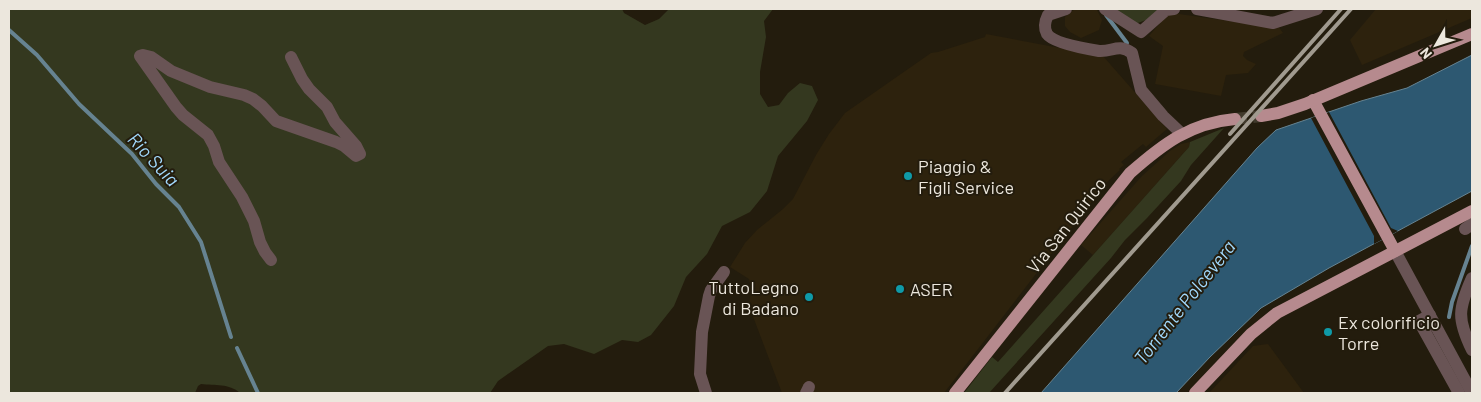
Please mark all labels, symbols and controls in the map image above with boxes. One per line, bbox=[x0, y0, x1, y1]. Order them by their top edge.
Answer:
north arrow bbox=[1411, 20, 1461, 70]
text: N bbox=[1416, 45, 1435, 62]
water label: Rio Suia bbox=[123, 127, 185, 191]
place label: Piaggio & Figli Service bbox=[918, 155, 1014, 198]
marker: Piaggio & Figli Service bbox=[902, 170, 914, 182]
street label: Via San Quirico bbox=[1022, 173, 1110, 277]
water label: Torrente Polcevera bbox=[1128, 235, 1240, 369]
place label: TuttoLegno di Badano bbox=[708, 276, 799, 319]
place label: ASER bbox=[910, 278, 953, 300]
marker: ASER bbox=[894, 283, 906, 295]
marker: TuttoLegno di Badano bbox=[803, 291, 815, 303]
place label: Ex colorificio Torre bbox=[1338, 311, 1440, 354]
marker: Ex colorificio Torre bbox=[1322, 326, 1334, 338]

